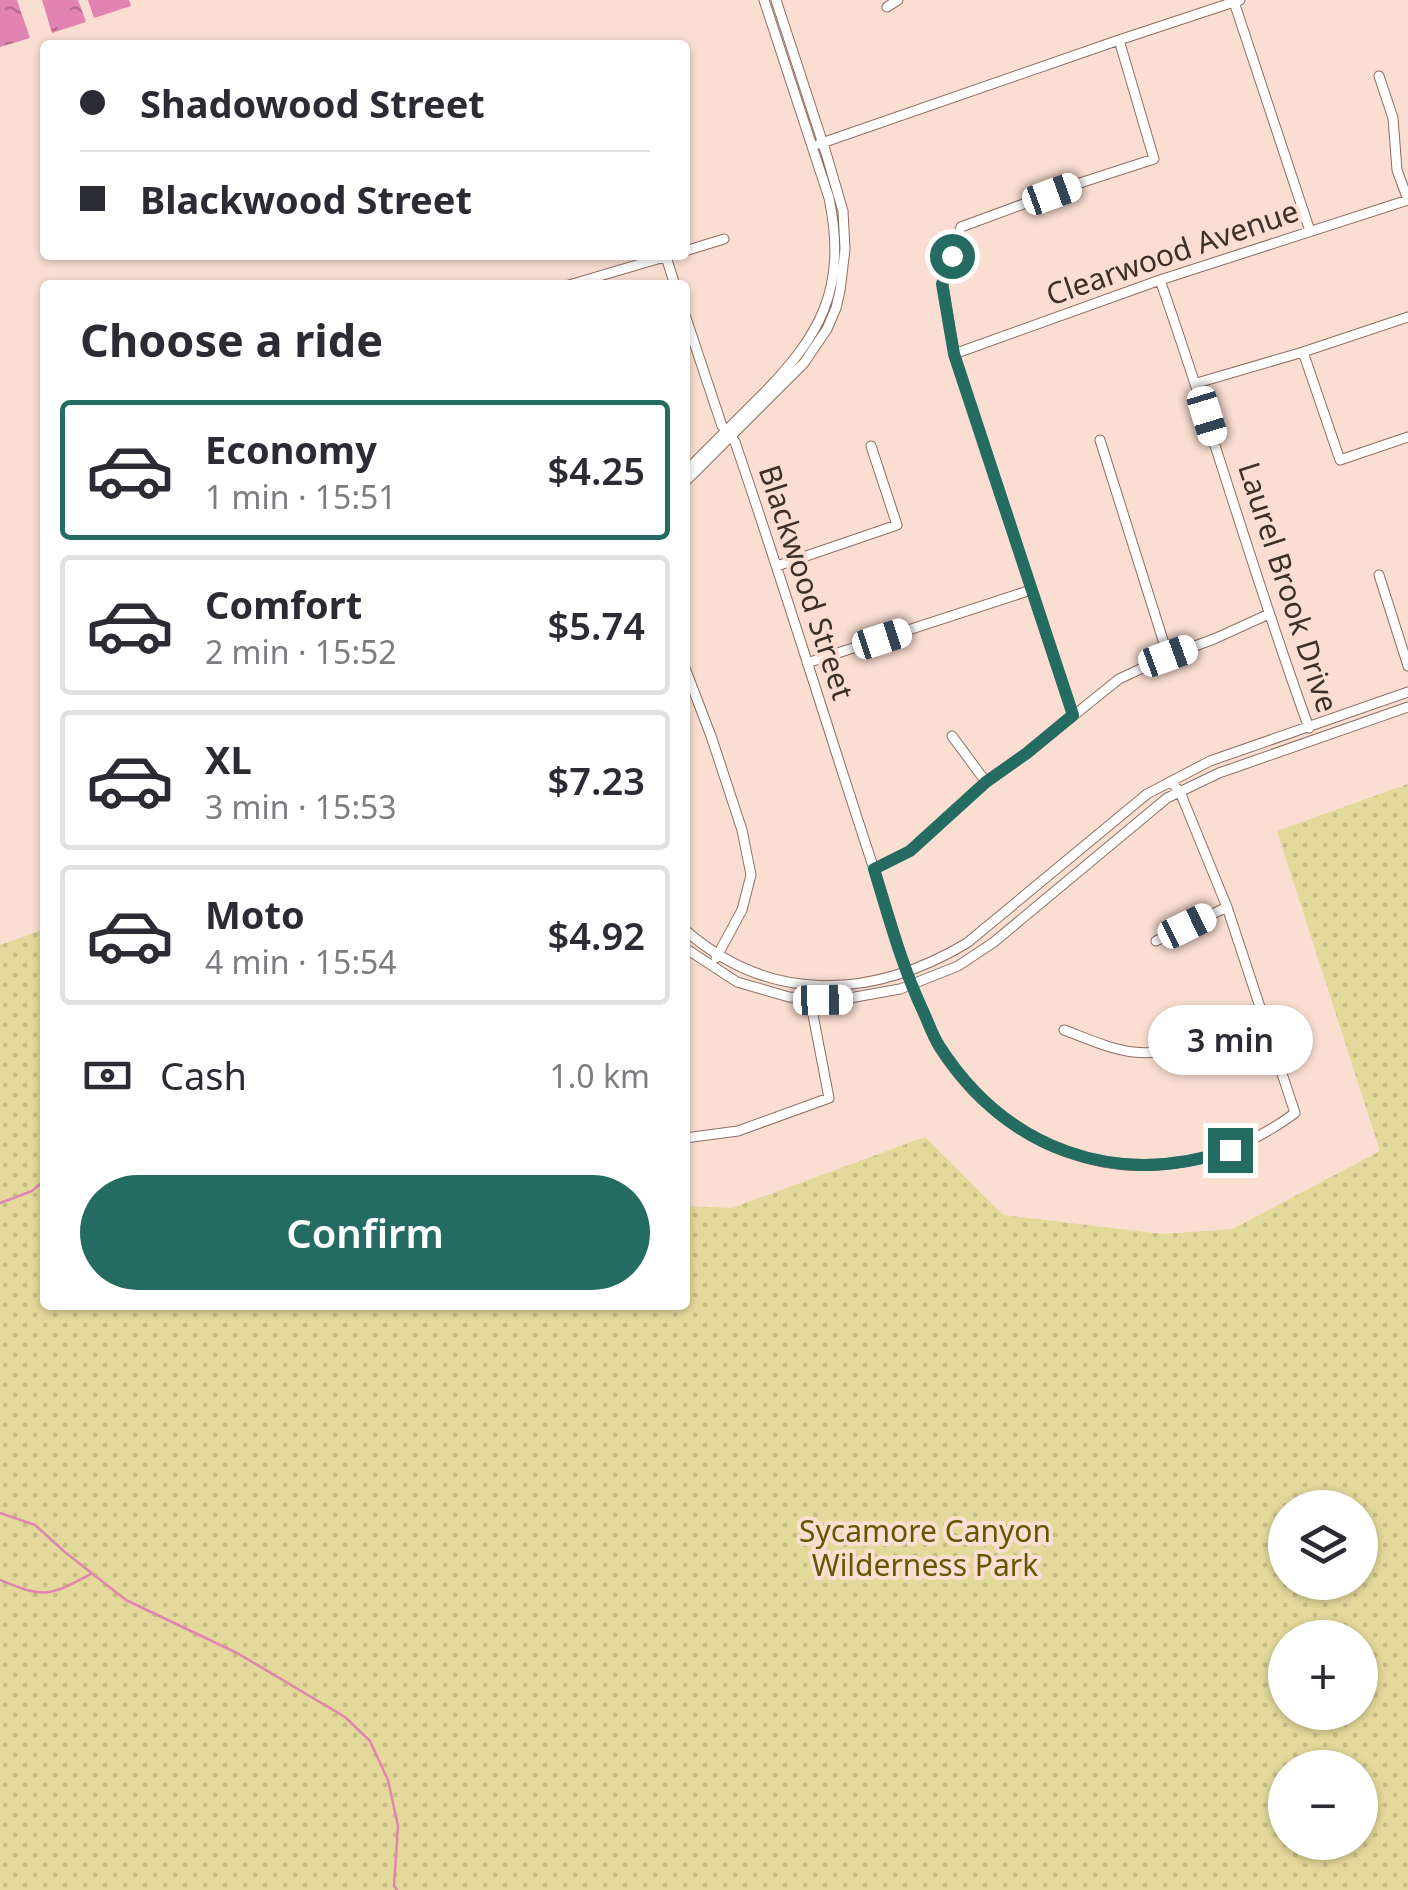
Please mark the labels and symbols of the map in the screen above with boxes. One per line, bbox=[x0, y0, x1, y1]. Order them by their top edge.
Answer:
car bbox=[1019, 170, 1085, 218]
street label: Clearwood Avenue bbox=[1040, 190, 1304, 314]
route start bbox=[930, 234, 975, 279]
car bbox=[1184, 383, 1230, 449]
street label: Laurel Brook Drive bbox=[1229, 457, 1349, 717]
street label: Blackwood Street bbox=[750, 459, 864, 705]
car bbox=[849, 615, 915, 663]
car bbox=[1135, 632, 1201, 680]
car bbox=[1153, 899, 1221, 953]
car bbox=[793, 984, 853, 1016]
callout: 3 min bbox=[1148, 1005, 1312, 1075]
route end bbox=[1208, 1128, 1253, 1173]
park label: Sycamore Canyon Wilderness Park bbox=[799, 1510, 1051, 1585]

